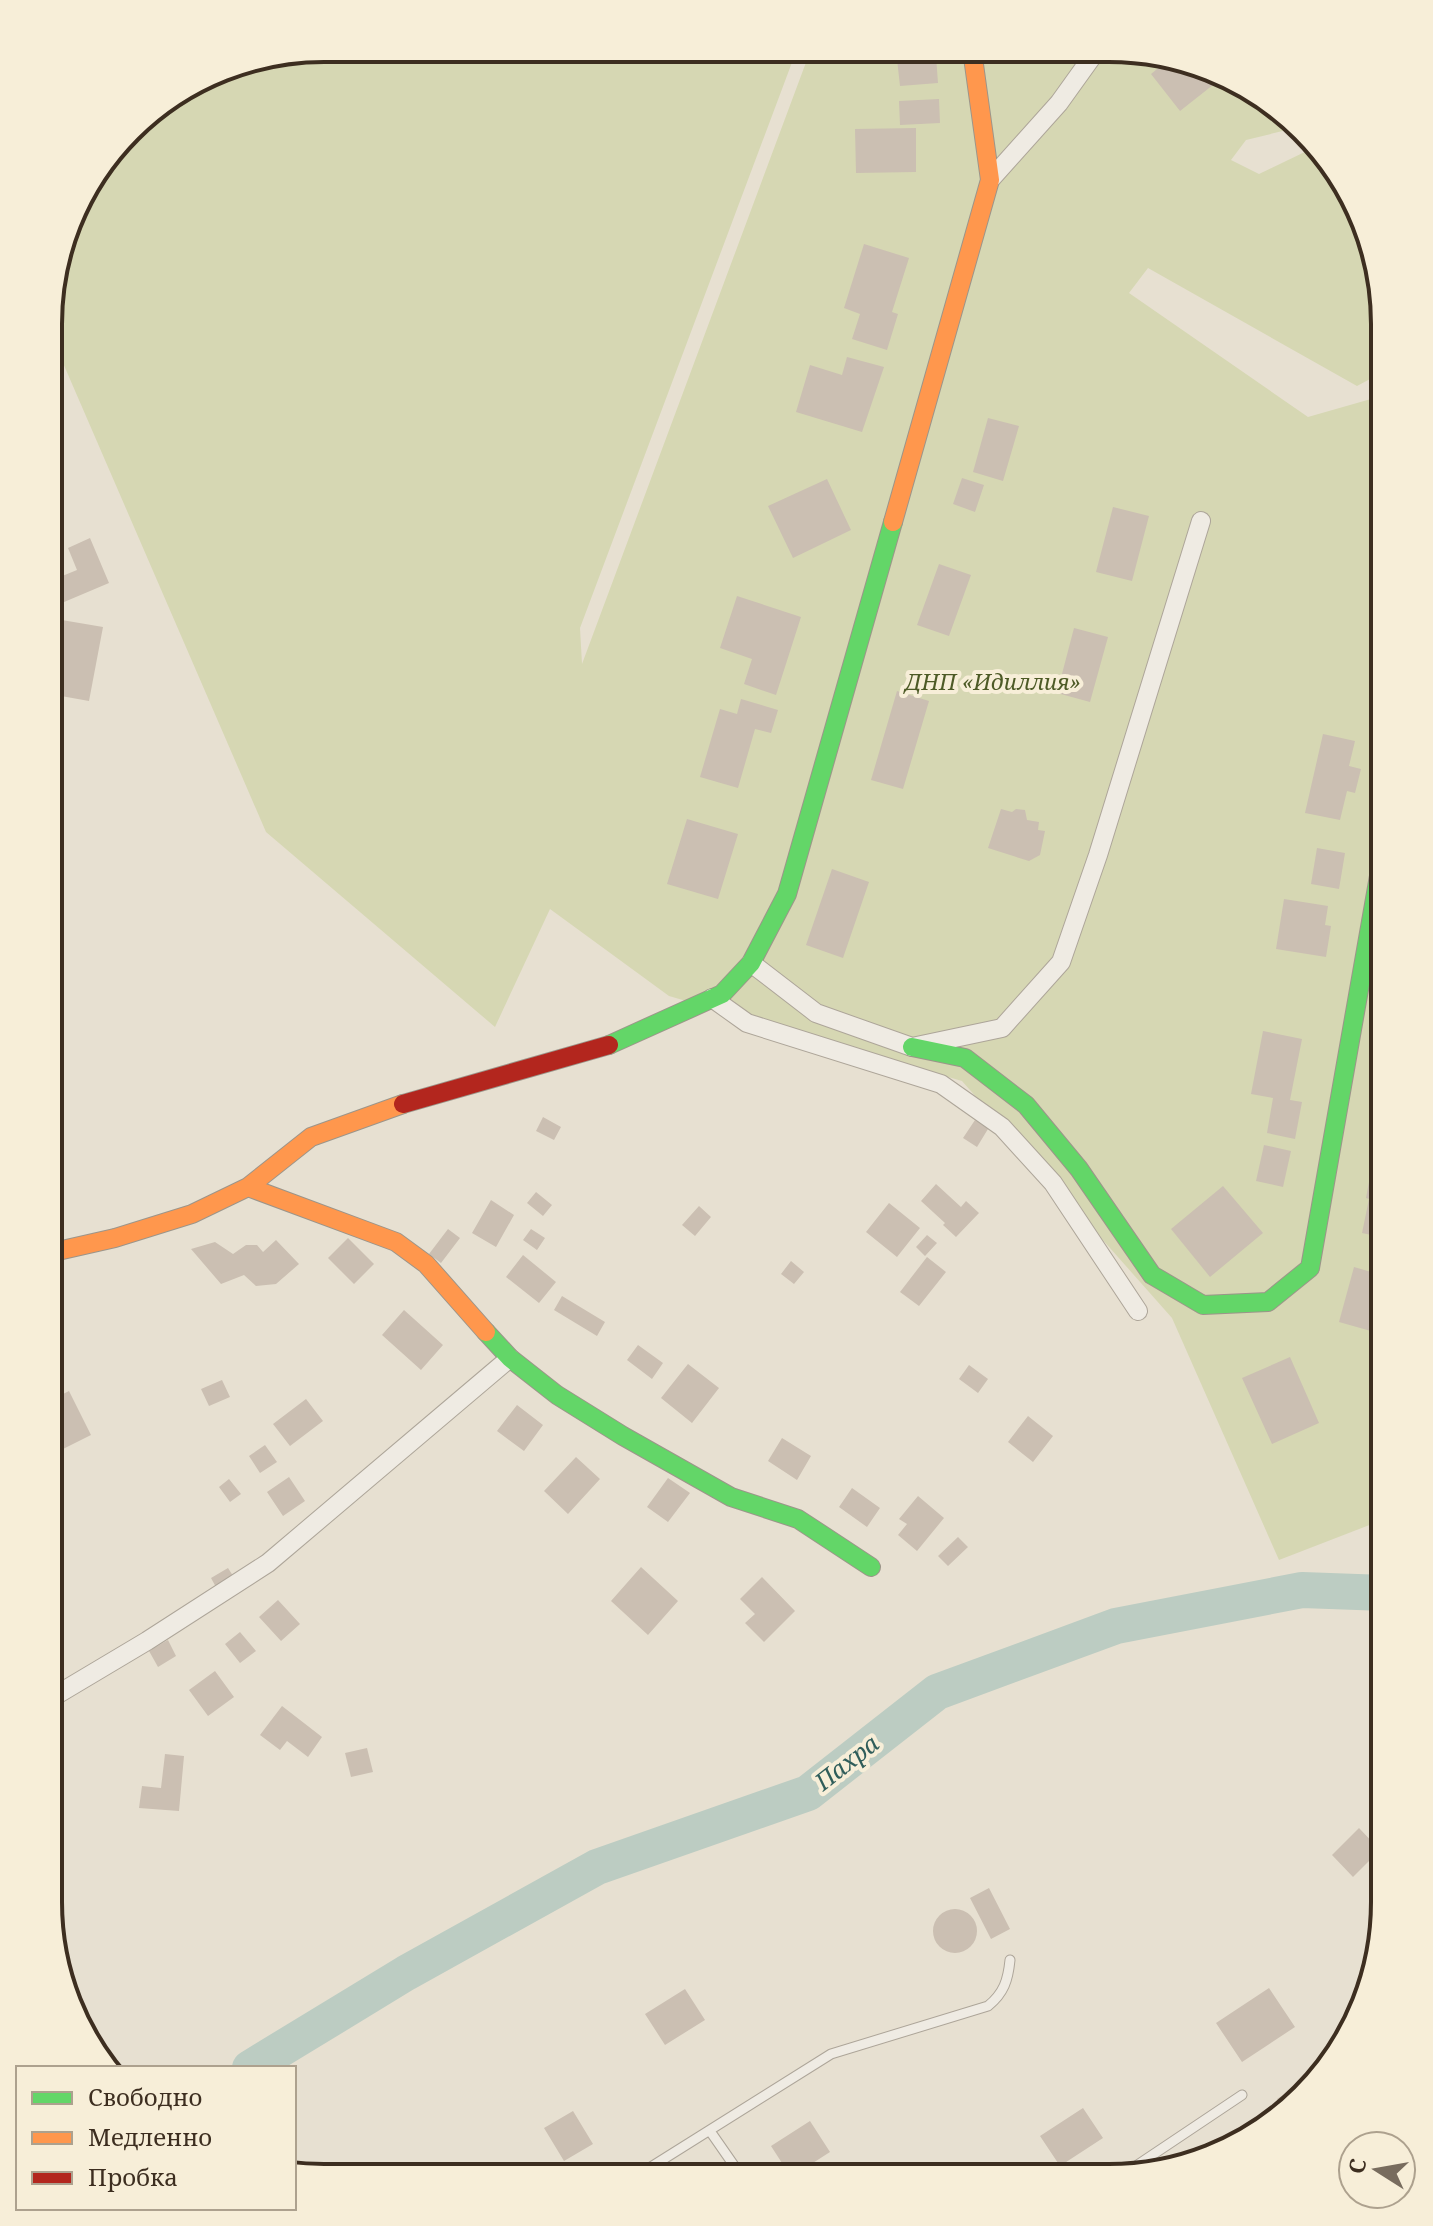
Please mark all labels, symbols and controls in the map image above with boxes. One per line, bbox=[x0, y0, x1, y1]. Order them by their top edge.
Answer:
park label: ДНП «Идиллия» bbox=[903, 666, 1081, 696]
water label: Пахра bbox=[806, 1726, 885, 1798]
legend bbox=[16, 2066, 296, 2210]
text: Свободно bbox=[88, 2080, 202, 2113]
text: Медленно bbox=[88, 2120, 212, 2153]
north arrow bbox=[1337, 2130, 1417, 2210]
text: С bbox=[1340, 2156, 1372, 2176]
text: Пробка bbox=[88, 2160, 178, 2193]

